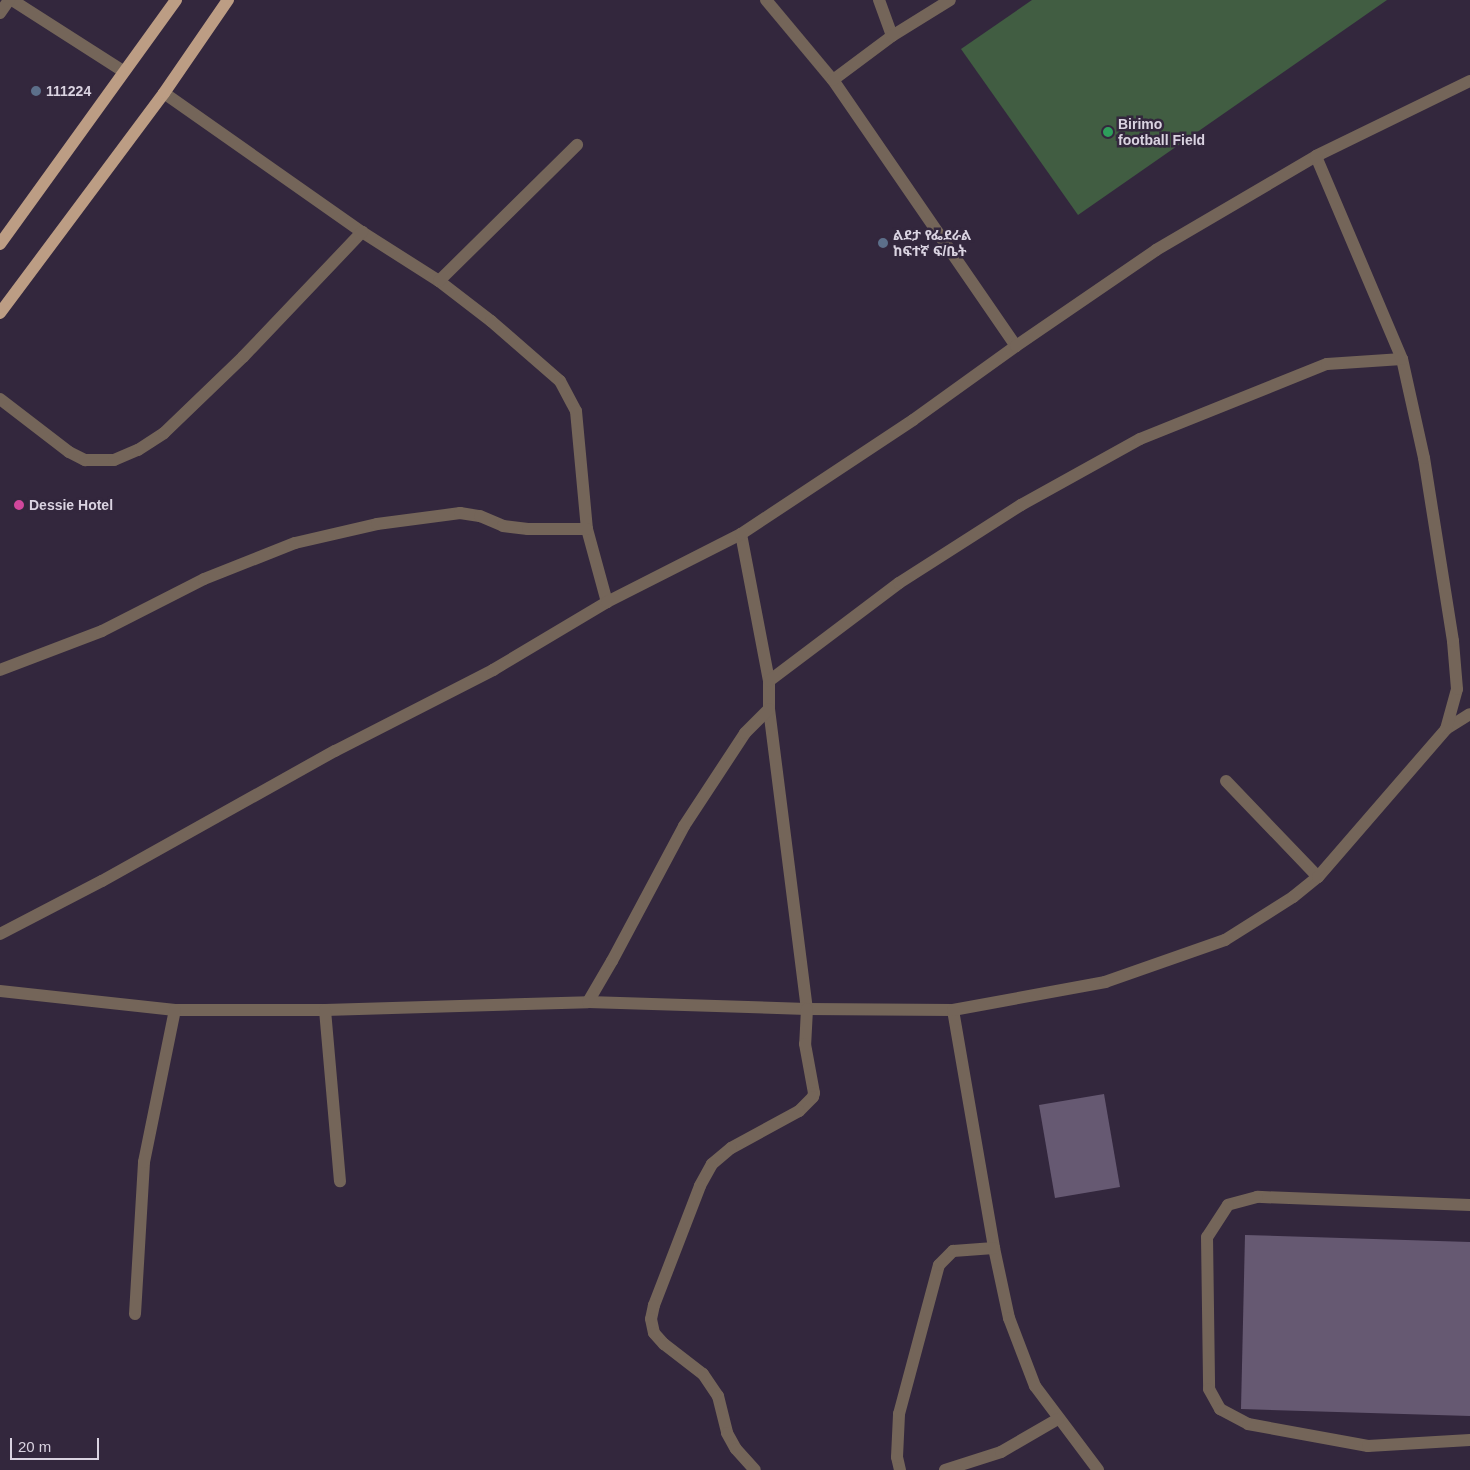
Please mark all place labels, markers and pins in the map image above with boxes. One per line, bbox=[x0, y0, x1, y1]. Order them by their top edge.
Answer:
place label: 111224 bbox=[46, 83, 91, 99]
marker: 111224 bbox=[30, 85, 42, 97]
place label: Birimo football Field bbox=[1118, 116, 1205, 148]
marker: Birimo football Field bbox=[1102, 126, 1114, 138]
place label: ልደታ የፌደራል ከፍተኛ ፍ/ቤት bbox=[893, 227, 971, 260]
marker: ልደታ የፌደራል ከፍተኛ ፍ/ቤት bbox=[877, 237, 889, 249]
place label: Dessie Hotel bbox=[29, 497, 113, 513]
marker: Dessie Hotel bbox=[13, 499, 25, 511]

